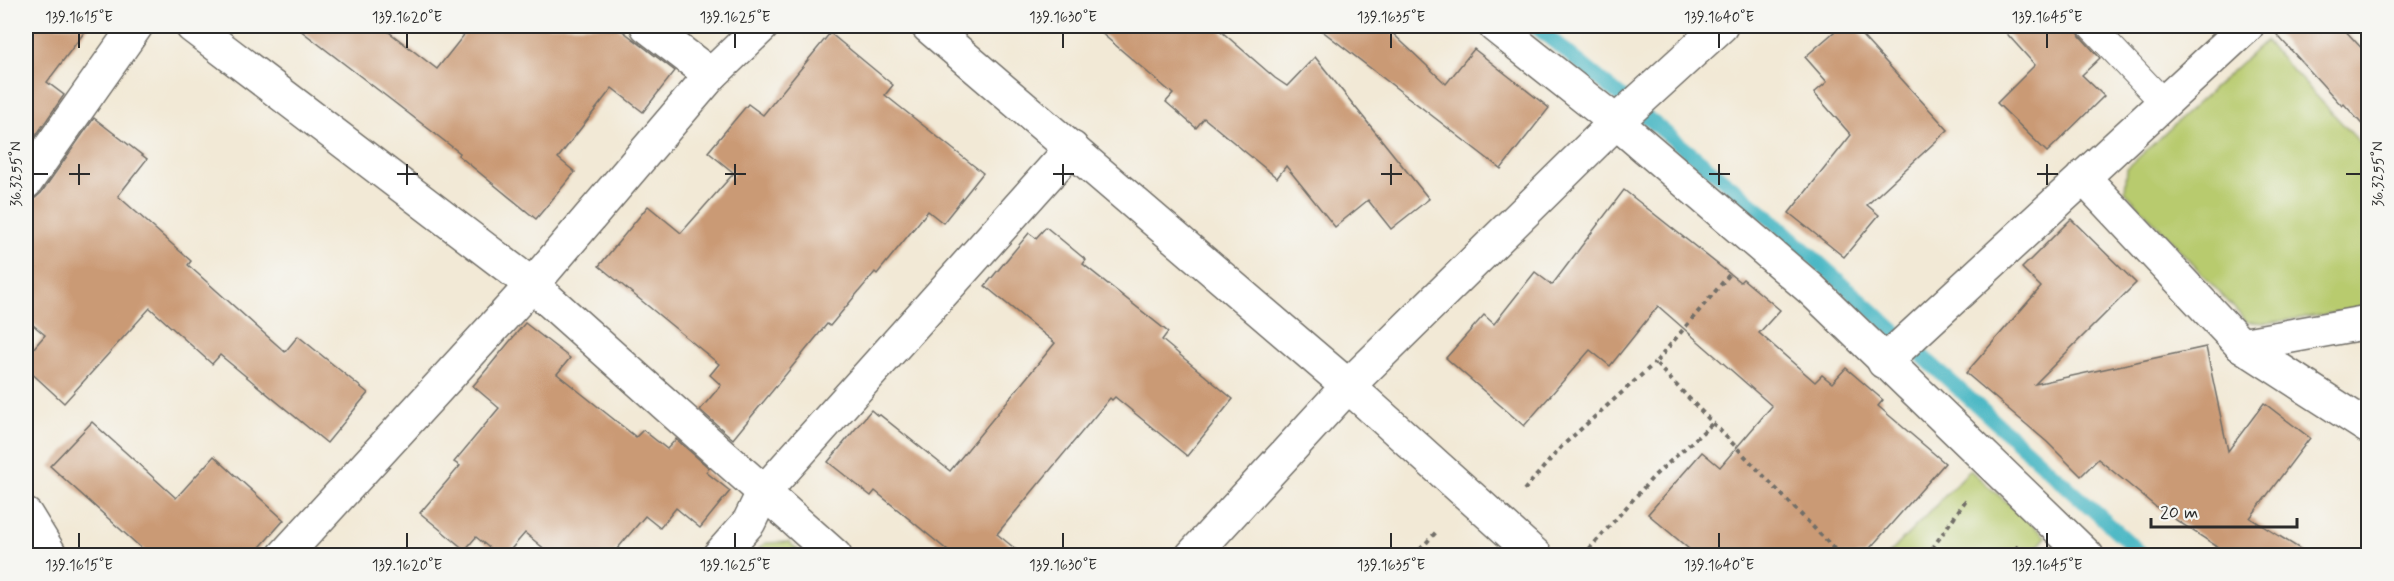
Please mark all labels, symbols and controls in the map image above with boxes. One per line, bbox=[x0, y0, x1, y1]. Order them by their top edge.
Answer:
text: 139.1615°E bbox=[45, 8, 113, 28]
text: 139.1620°E bbox=[372, 8, 443, 28]
text: 139.1625°E bbox=[699, 8, 771, 28]
text: 139.1630°E bbox=[1029, 8, 1097, 28]
text: 139.1635°E bbox=[1357, 8, 1425, 28]
text: 139.1640°E bbox=[1684, 8, 1754, 28]
text: 139.1645°E bbox=[2011, 8, 2083, 28]
text: 36.3255°N bbox=[7, 141, 27, 207]
text: 36.3255°N bbox=[2369, 141, 2389, 207]
scale bar bbox=[2151, 491, 2296, 529]
text: 20 m bbox=[2160, 501, 2198, 525]
text: 139.1615°E bbox=[45, 556, 113, 576]
text: 139.1620°E bbox=[372, 556, 443, 576]
text: 139.1625°E bbox=[699, 556, 771, 576]
text: 139.1630°E bbox=[1029, 556, 1097, 576]
text: 139.1635°E bbox=[1357, 556, 1425, 576]
text: 139.1640°E bbox=[1684, 556, 1754, 576]
text: 139.1645°E bbox=[2011, 556, 2083, 576]

